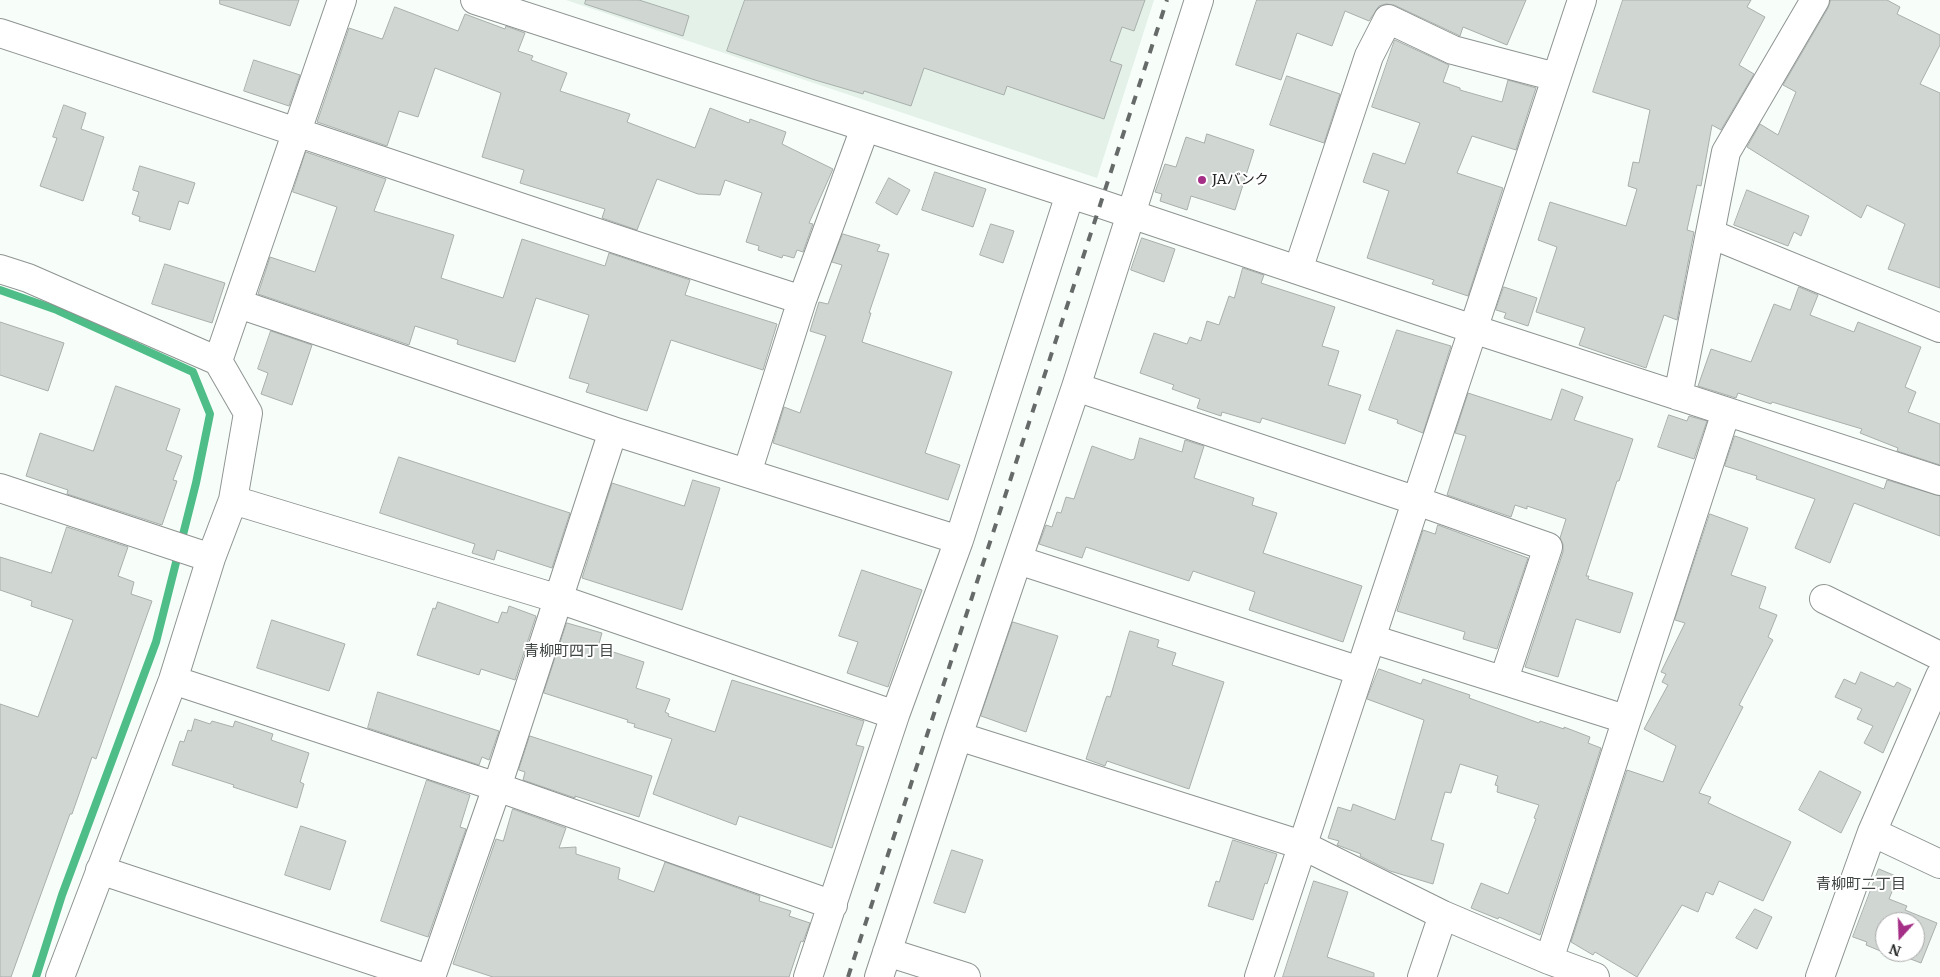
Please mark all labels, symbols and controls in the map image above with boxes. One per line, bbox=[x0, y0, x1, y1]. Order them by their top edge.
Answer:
place label: JAバンク bbox=[1212, 172, 1269, 188]
marker: JAバンク bbox=[1196, 174, 1208, 186]
district label: 青柳町四丁目 bbox=[524, 643, 614, 661]
district label: 青柳町二丁目 bbox=[1816, 876, 1906, 894]
north arrow bbox=[1875, 912, 1925, 962]
text: N bbox=[1887, 940, 1903, 961]

